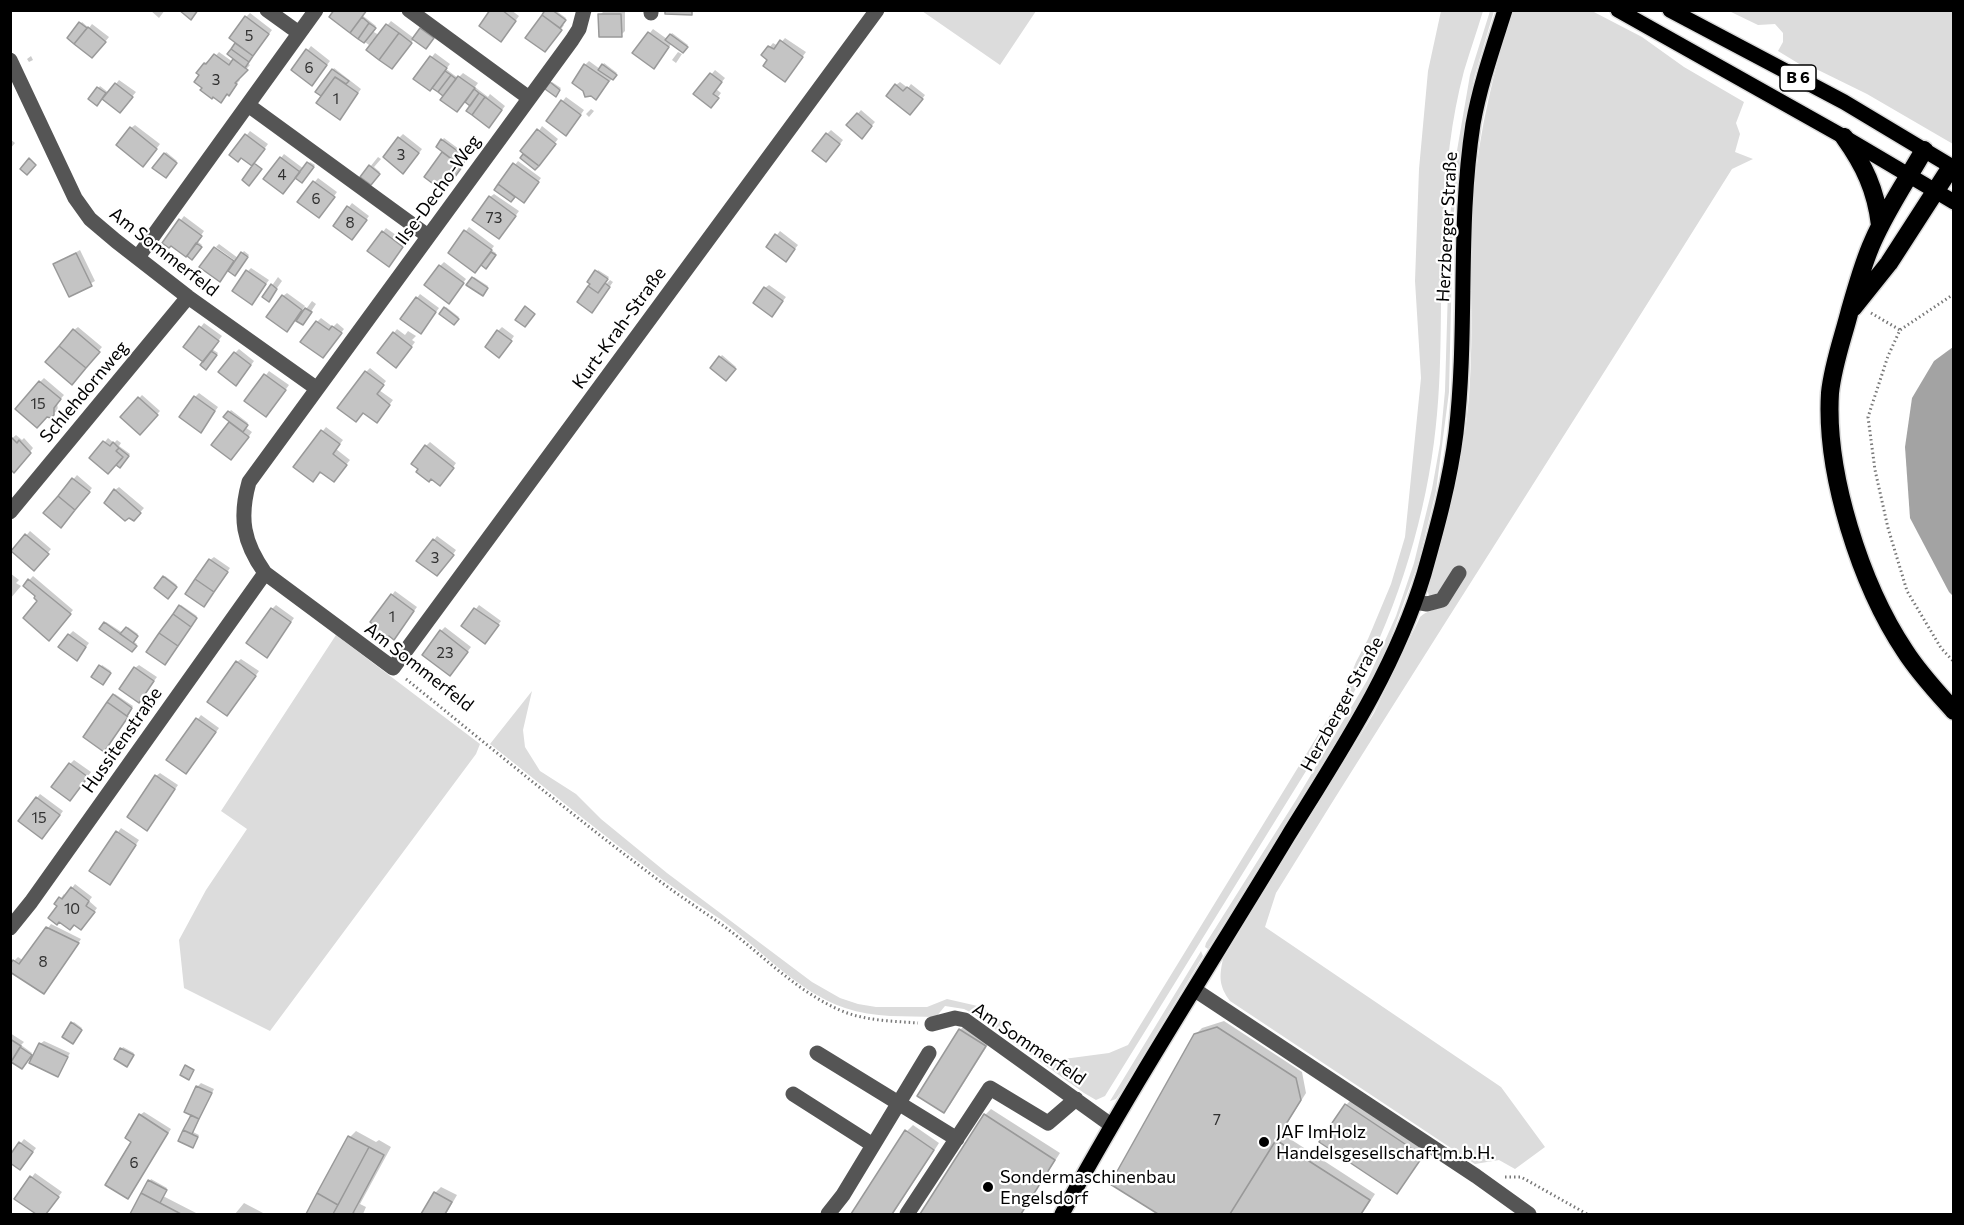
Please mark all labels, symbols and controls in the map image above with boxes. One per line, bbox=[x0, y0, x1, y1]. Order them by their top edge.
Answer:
house number: 5 bbox=[245, 27, 253, 45]
house number: 6 bbox=[304, 59, 314, 77]
road number: B 6 bbox=[1780, 65, 1816, 91]
house number: 3 bbox=[212, 71, 220, 89]
house number: 1 bbox=[333, 90, 339, 108]
street label: Ilse-Decho-Weg bbox=[391, 131, 485, 249]
house number: 3 bbox=[397, 146, 405, 164]
street label: Herzberger Straße bbox=[1432, 151, 1462, 303]
house number: 4 bbox=[278, 166, 286, 184]
house number: 6 bbox=[311, 190, 321, 208]
street label: Am Sommerfeld bbox=[105, 203, 223, 301]
house number: 73 bbox=[486, 209, 502, 227]
house number: 8 bbox=[345, 214, 355, 232]
street label: Kurt-Krah-Straße bbox=[568, 263, 670, 393]
street label: Schlehdornweg bbox=[35, 337, 133, 447]
house number: 15 bbox=[30, 395, 46, 413]
house number: 3 bbox=[431, 549, 439, 567]
house number: 1 bbox=[389, 608, 395, 626]
street label: Am Sommerfeld bbox=[360, 618, 478, 716]
street label: Herzberger Straße bbox=[1296, 633, 1388, 775]
house number: 23 bbox=[437, 644, 453, 662]
street label: Hussitenstraße bbox=[78, 683, 166, 797]
house number: 15 bbox=[31, 809, 47, 827]
house number: 10 bbox=[64, 900, 80, 918]
house number: 8 bbox=[38, 953, 48, 971]
street label: Am Sommerfeld bbox=[968, 998, 1090, 1090]
house number: 7 bbox=[1213, 1111, 1221, 1129]
place label: JAF ImHolz Handelsgesellschaft m.b.H. bbox=[1276, 1121, 1495, 1164]
marker: JAF ImHolz Handelsgesellschaft m.b.H. bbox=[1257, 1135, 1271, 1149]
house number: 6 bbox=[129, 1154, 139, 1172]
place label: Sondermaschinenbau Engelsdorf bbox=[1000, 1166, 1176, 1208]
marker: Sondermaschinenbau Engelsdorf bbox=[981, 1180, 995, 1194]

